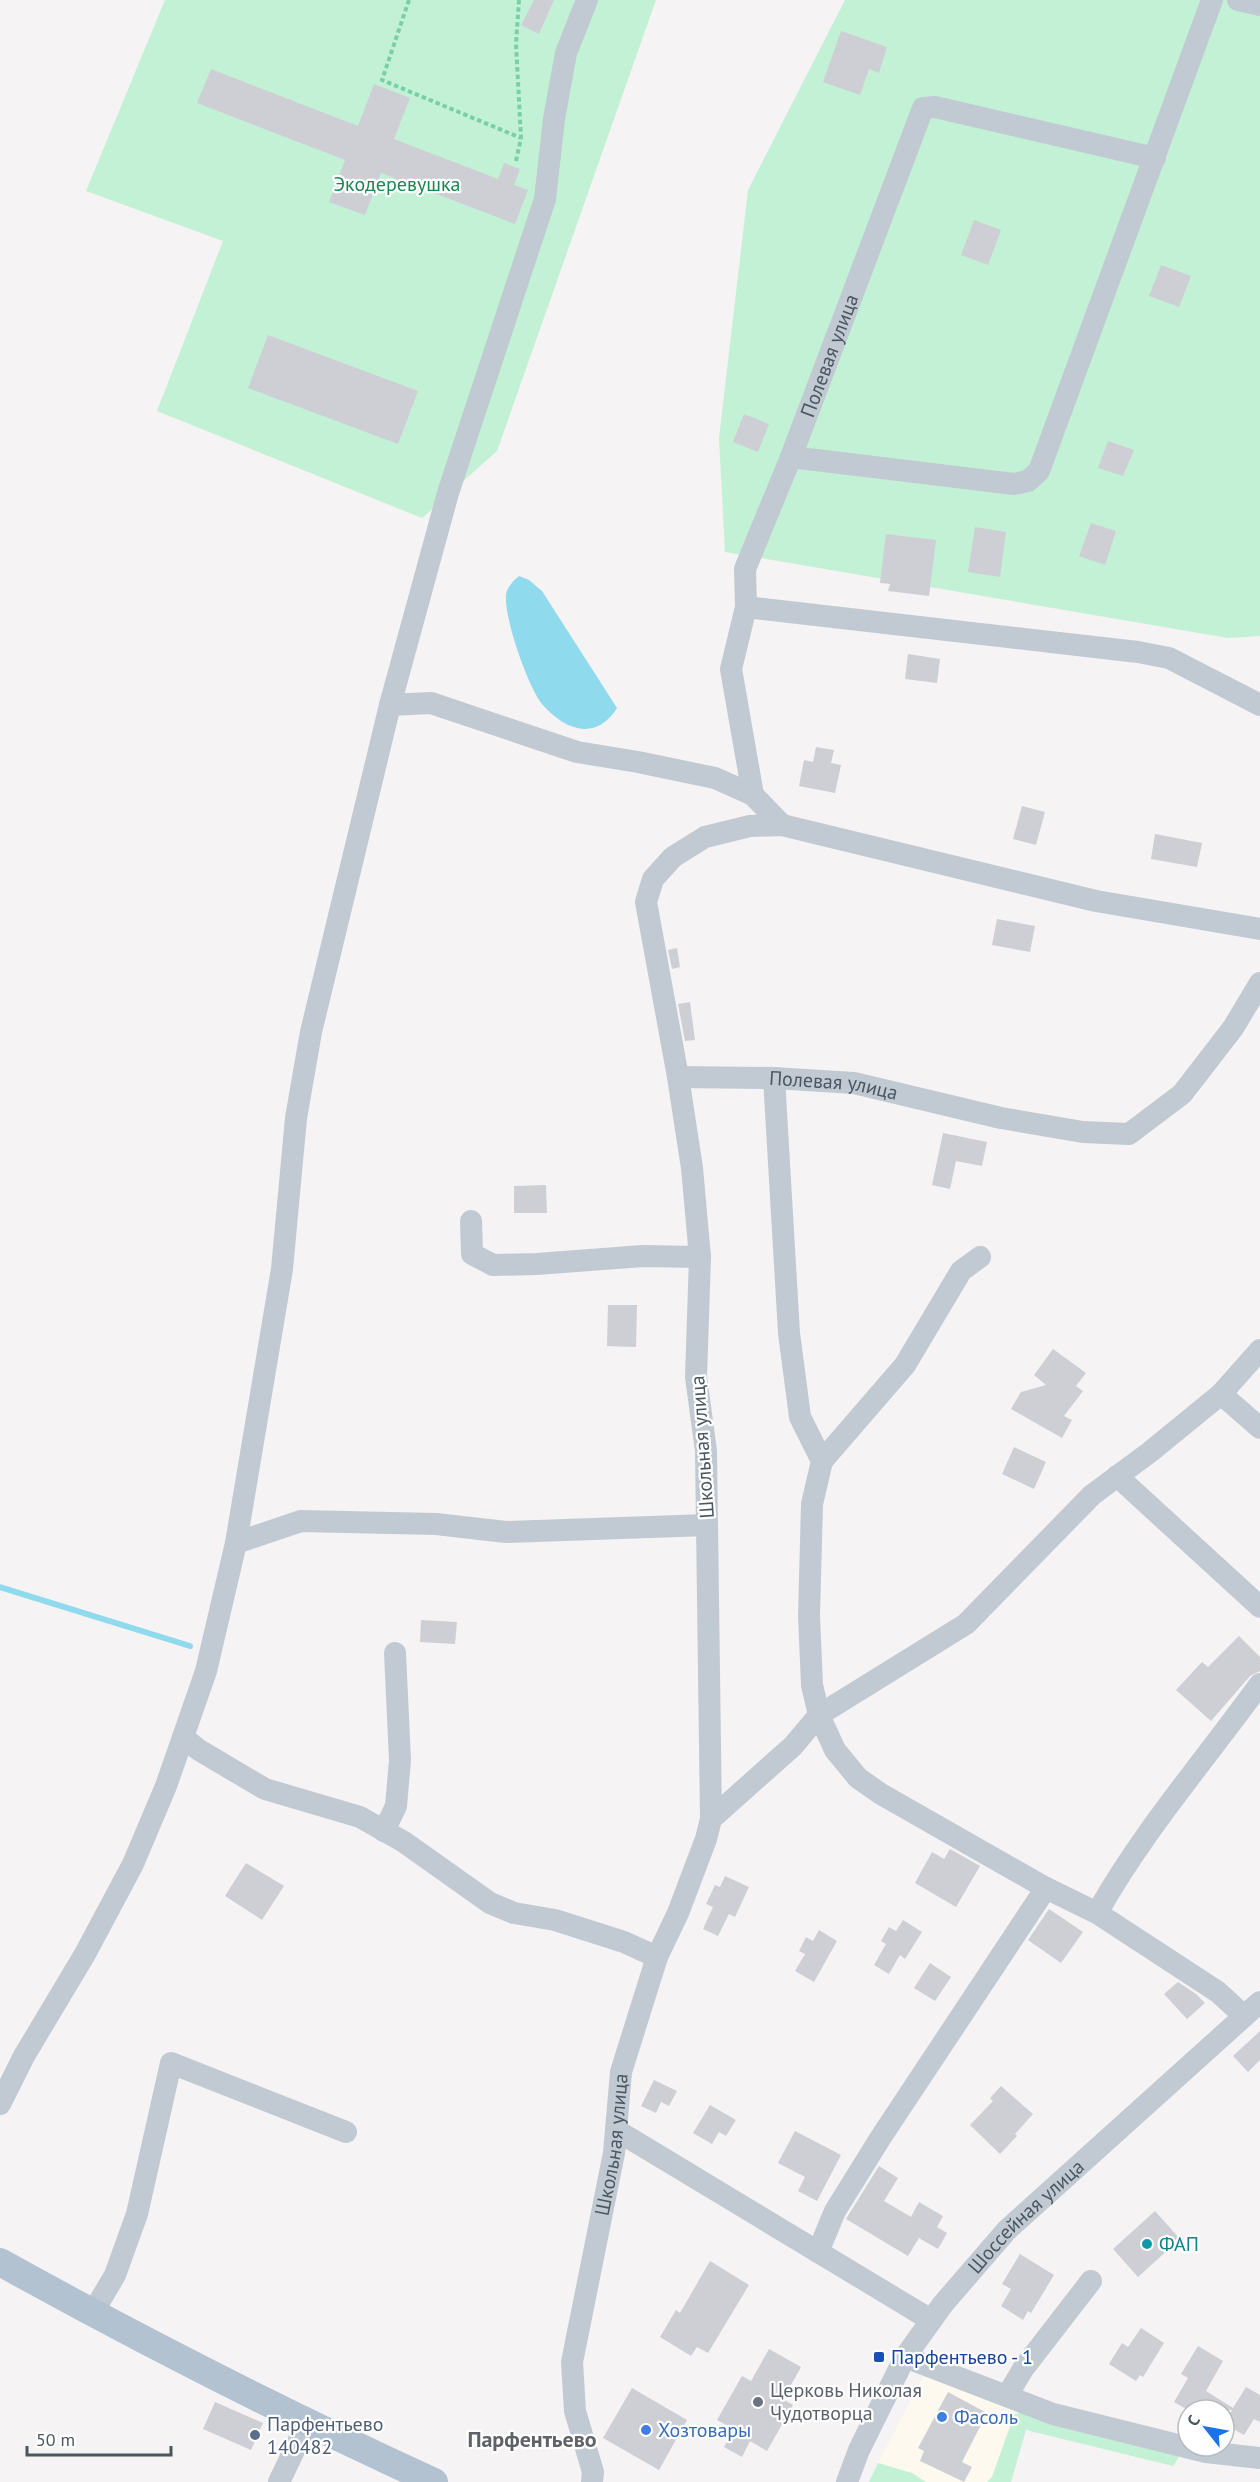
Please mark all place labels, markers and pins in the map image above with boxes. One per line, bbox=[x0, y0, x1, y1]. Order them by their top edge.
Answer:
place label: ФАП bbox=[1159, 2231, 1199, 2257]
marker: ФАП bbox=[1140, 2237, 1154, 2251]
place label: Парфентьево - 1 bbox=[891, 2344, 1033, 2370]
marker: Парфентьево - 1 bbox=[872, 2350, 886, 2364]
place label: Церковь Николая Чудотворца bbox=[770, 2377, 922, 2426]
marker: Церковь Николая Чудотворца bbox=[751, 2395, 765, 2409]
place label: Фасоль bbox=[954, 2404, 1018, 2430]
marker: Фасоль bbox=[935, 2410, 949, 2424]
place label: Парфентьево 140482 bbox=[267, 2411, 383, 2460]
place label: Хозтовары bbox=[658, 2417, 751, 2443]
marker: Хозтовары bbox=[639, 2423, 653, 2437]
marker: Парфентьево 140482 bbox=[248, 2428, 262, 2442]

